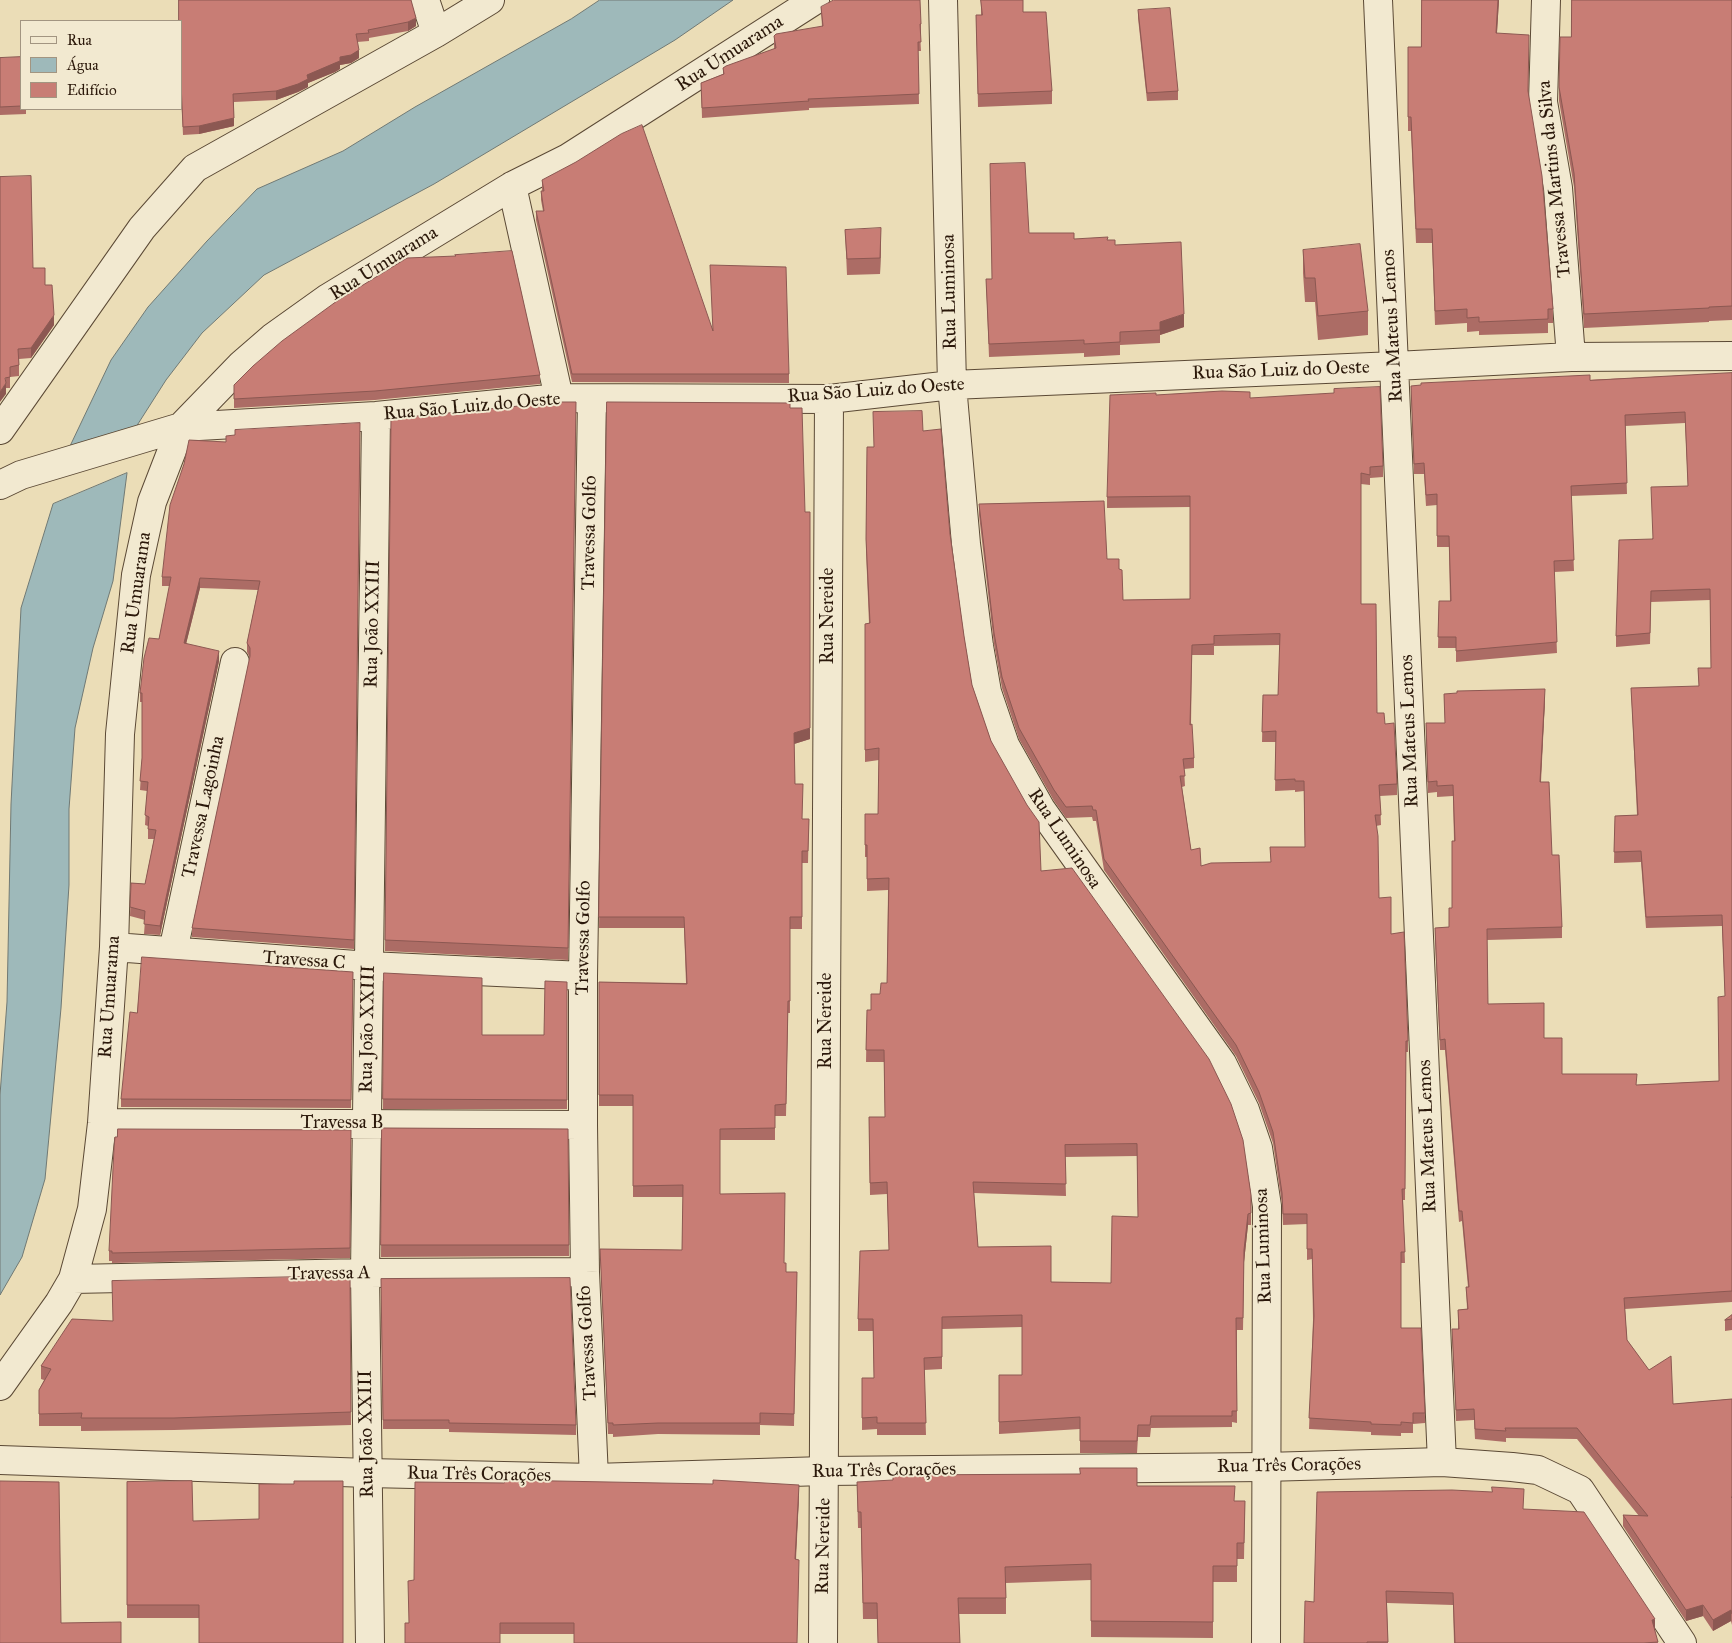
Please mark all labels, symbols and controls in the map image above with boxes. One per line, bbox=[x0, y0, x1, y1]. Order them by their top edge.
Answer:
street label: Rua Umuarama bbox=[672, 11, 788, 97]
legend bbox=[20, 20, 182, 110]
text: Rua bbox=[67, 31, 92, 49]
text: Água bbox=[67, 56, 99, 74]
street label: Travessa Martins da Silva bbox=[1533, 79, 1577, 279]
text: Edifício bbox=[67, 81, 117, 99]
street label: Rua Umuarama bbox=[326, 222, 442, 306]
street label: Rua Luminosa bbox=[938, 234, 962, 350]
street label: Rua Mateus Lemos bbox=[1378, 249, 1408, 403]
street label: Rua São Luiz do Oeste bbox=[1192, 357, 1370, 385]
street label: Rua São Luiz do Oeste bbox=[787, 373, 965, 409]
street label: Rua São Luiz do Oeste bbox=[382, 388, 562, 426]
street label: Travessa Golfo bbox=[578, 475, 602, 591]
street label: Rua Umuarama bbox=[117, 530, 157, 656]
street label: Rua João XXIII bbox=[360, 560, 386, 688]
street label: Rua Nereide bbox=[817, 568, 839, 664]
street label: Rua Mateus Lemos bbox=[1396, 654, 1424, 808]
street label: Travessa Lagoinha bbox=[178, 734, 230, 880]
street label: Rua Luminosa bbox=[1022, 785, 1106, 893]
street label: Travessa Golfo bbox=[572, 880, 596, 996]
street label: Rua Umuarama bbox=[94, 935, 126, 1059]
street label: Travessa C bbox=[262, 947, 346, 975]
street label: Rua João XXIII bbox=[355, 965, 381, 1093]
street label: Rua Nereide bbox=[815, 973, 837, 1069]
street label: Rua Mateus Lemos bbox=[1414, 1059, 1442, 1213]
street label: Travessa B bbox=[301, 1112, 383, 1134]
street label: Rua Luminosa bbox=[1251, 1188, 1277, 1304]
street label: Travessa A bbox=[287, 1262, 371, 1286]
street label: Travessa Golfo bbox=[574, 1285, 602, 1401]
street label: Rua João XXIII bbox=[354, 1370, 380, 1498]
street label: Rua Três Corações bbox=[1217, 1453, 1361, 1479]
street label: Rua Três Corações bbox=[812, 1458, 956, 1484]
street label: Rua Três Corações bbox=[407, 1462, 551, 1488]
street label: Rua Nereide bbox=[812, 1497, 836, 1595]

